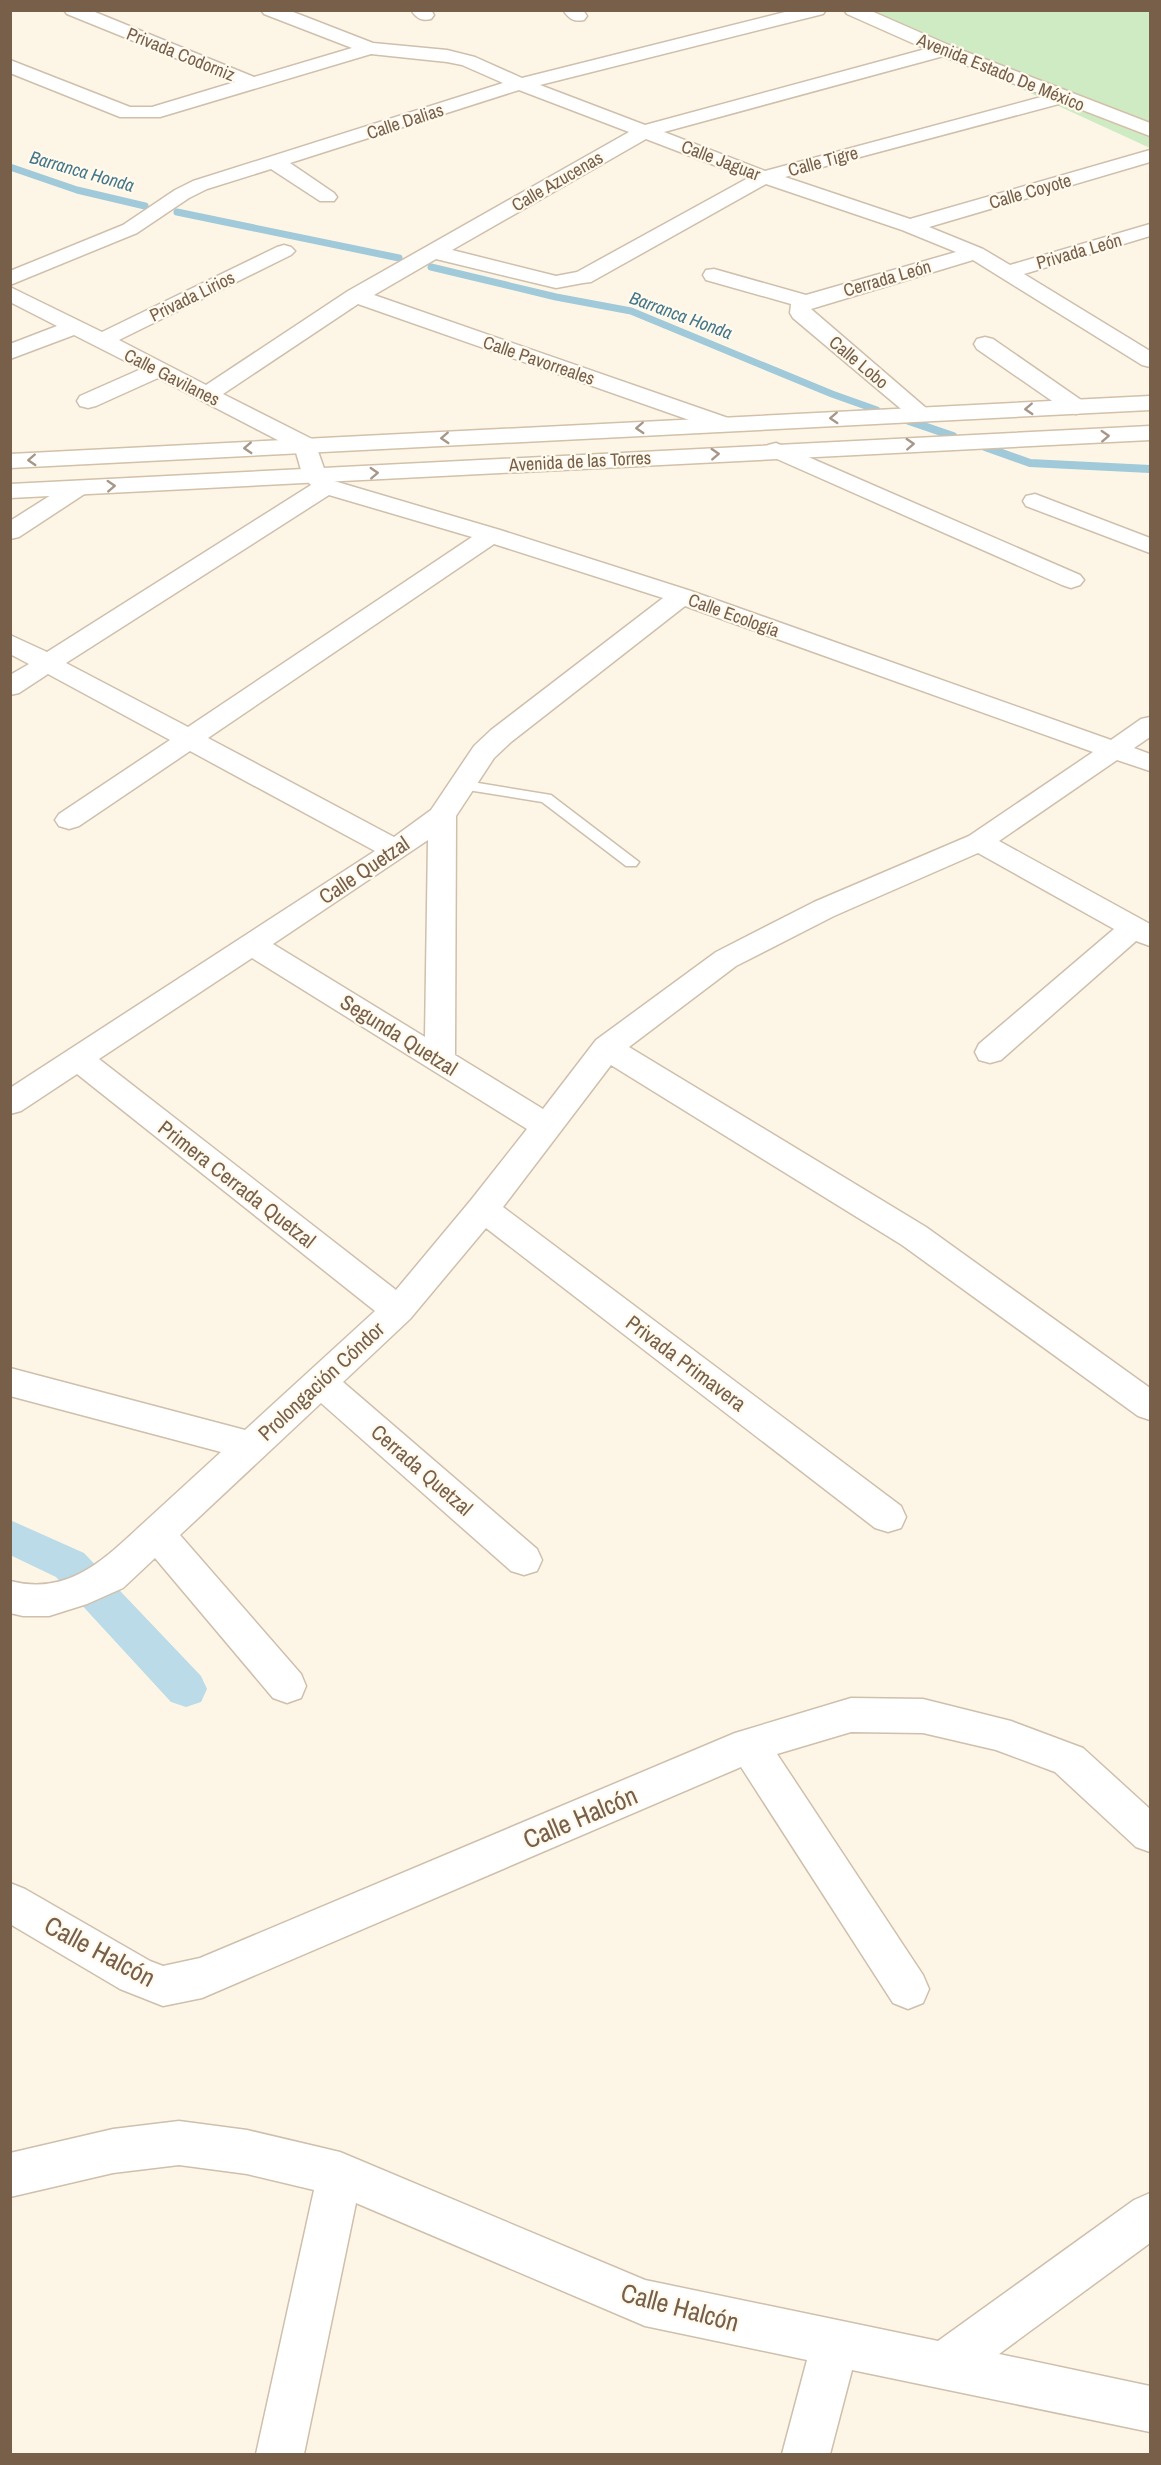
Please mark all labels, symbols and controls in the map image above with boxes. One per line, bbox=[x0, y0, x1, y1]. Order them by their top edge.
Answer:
street label: Privada Codorniz bbox=[123, 21, 239, 87]
street label: Avenida Estado De México bbox=[913, 27, 1088, 117]
street label: Calle Dalias bbox=[363, 97, 447, 145]
street label: Calle Jaguar bbox=[678, 133, 764, 187]
street label: Calle Tigre bbox=[785, 140, 861, 182]
water label: Barranca Honda bbox=[27, 144, 137, 198]
street label: Calle Azucenas bbox=[507, 145, 607, 217]
street label: Calle Coyote bbox=[986, 167, 1074, 215]
street label: Privada León bbox=[1033, 227, 1125, 275]
street label: Cerrada León bbox=[840, 254, 934, 302]
street label: Privada Lirios bbox=[145, 265, 239, 327]
water label: Barranca Honda bbox=[626, 285, 736, 345]
street label: Calle Pavorreales bbox=[480, 329, 598, 391]
street label: Calle Lobo bbox=[824, 330, 894, 394]
street label: Calle Gavilanes bbox=[120, 342, 224, 412]
one-way arrow bbox=[1025, 402, 1034, 415]
one-way arrow bbox=[830, 412, 839, 425]
one-way arrow bbox=[635, 421, 644, 434]
one-way arrow bbox=[1100, 429, 1109, 442]
one-way arrow bbox=[440, 432, 449, 445]
one-way arrow bbox=[905, 438, 914, 451]
one-way arrow bbox=[243, 442, 252, 455]
street label: Avenida de las Torres bbox=[507, 445, 652, 477]
one-way arrow bbox=[711, 447, 720, 460]
one-way arrow bbox=[27, 453, 36, 466]
one-way arrow bbox=[369, 467, 378, 480]
one-way arrow bbox=[106, 480, 115, 493]
street label: Calle Ecología bbox=[685, 587, 783, 643]
street label: Calle Quetzal bbox=[313, 829, 415, 911]
street label: Segunda Quetzal bbox=[335, 987, 463, 1083]
street label: Primera Cerrada Quetzal bbox=[152, 1113, 322, 1255]
street label: Privada Primavera bbox=[620, 1308, 752, 1418]
street label: Prolongación Cóndor bbox=[252, 1315, 391, 1447]
street label: Cerrada Quetzal bbox=[365, 1418, 479, 1522]
street label: Calle Halcón bbox=[518, 1777, 642, 1857]
street label: Calle Halcón bbox=[38, 1907, 162, 1995]
street label: Calle Halcón bbox=[617, 2274, 743, 2340]

